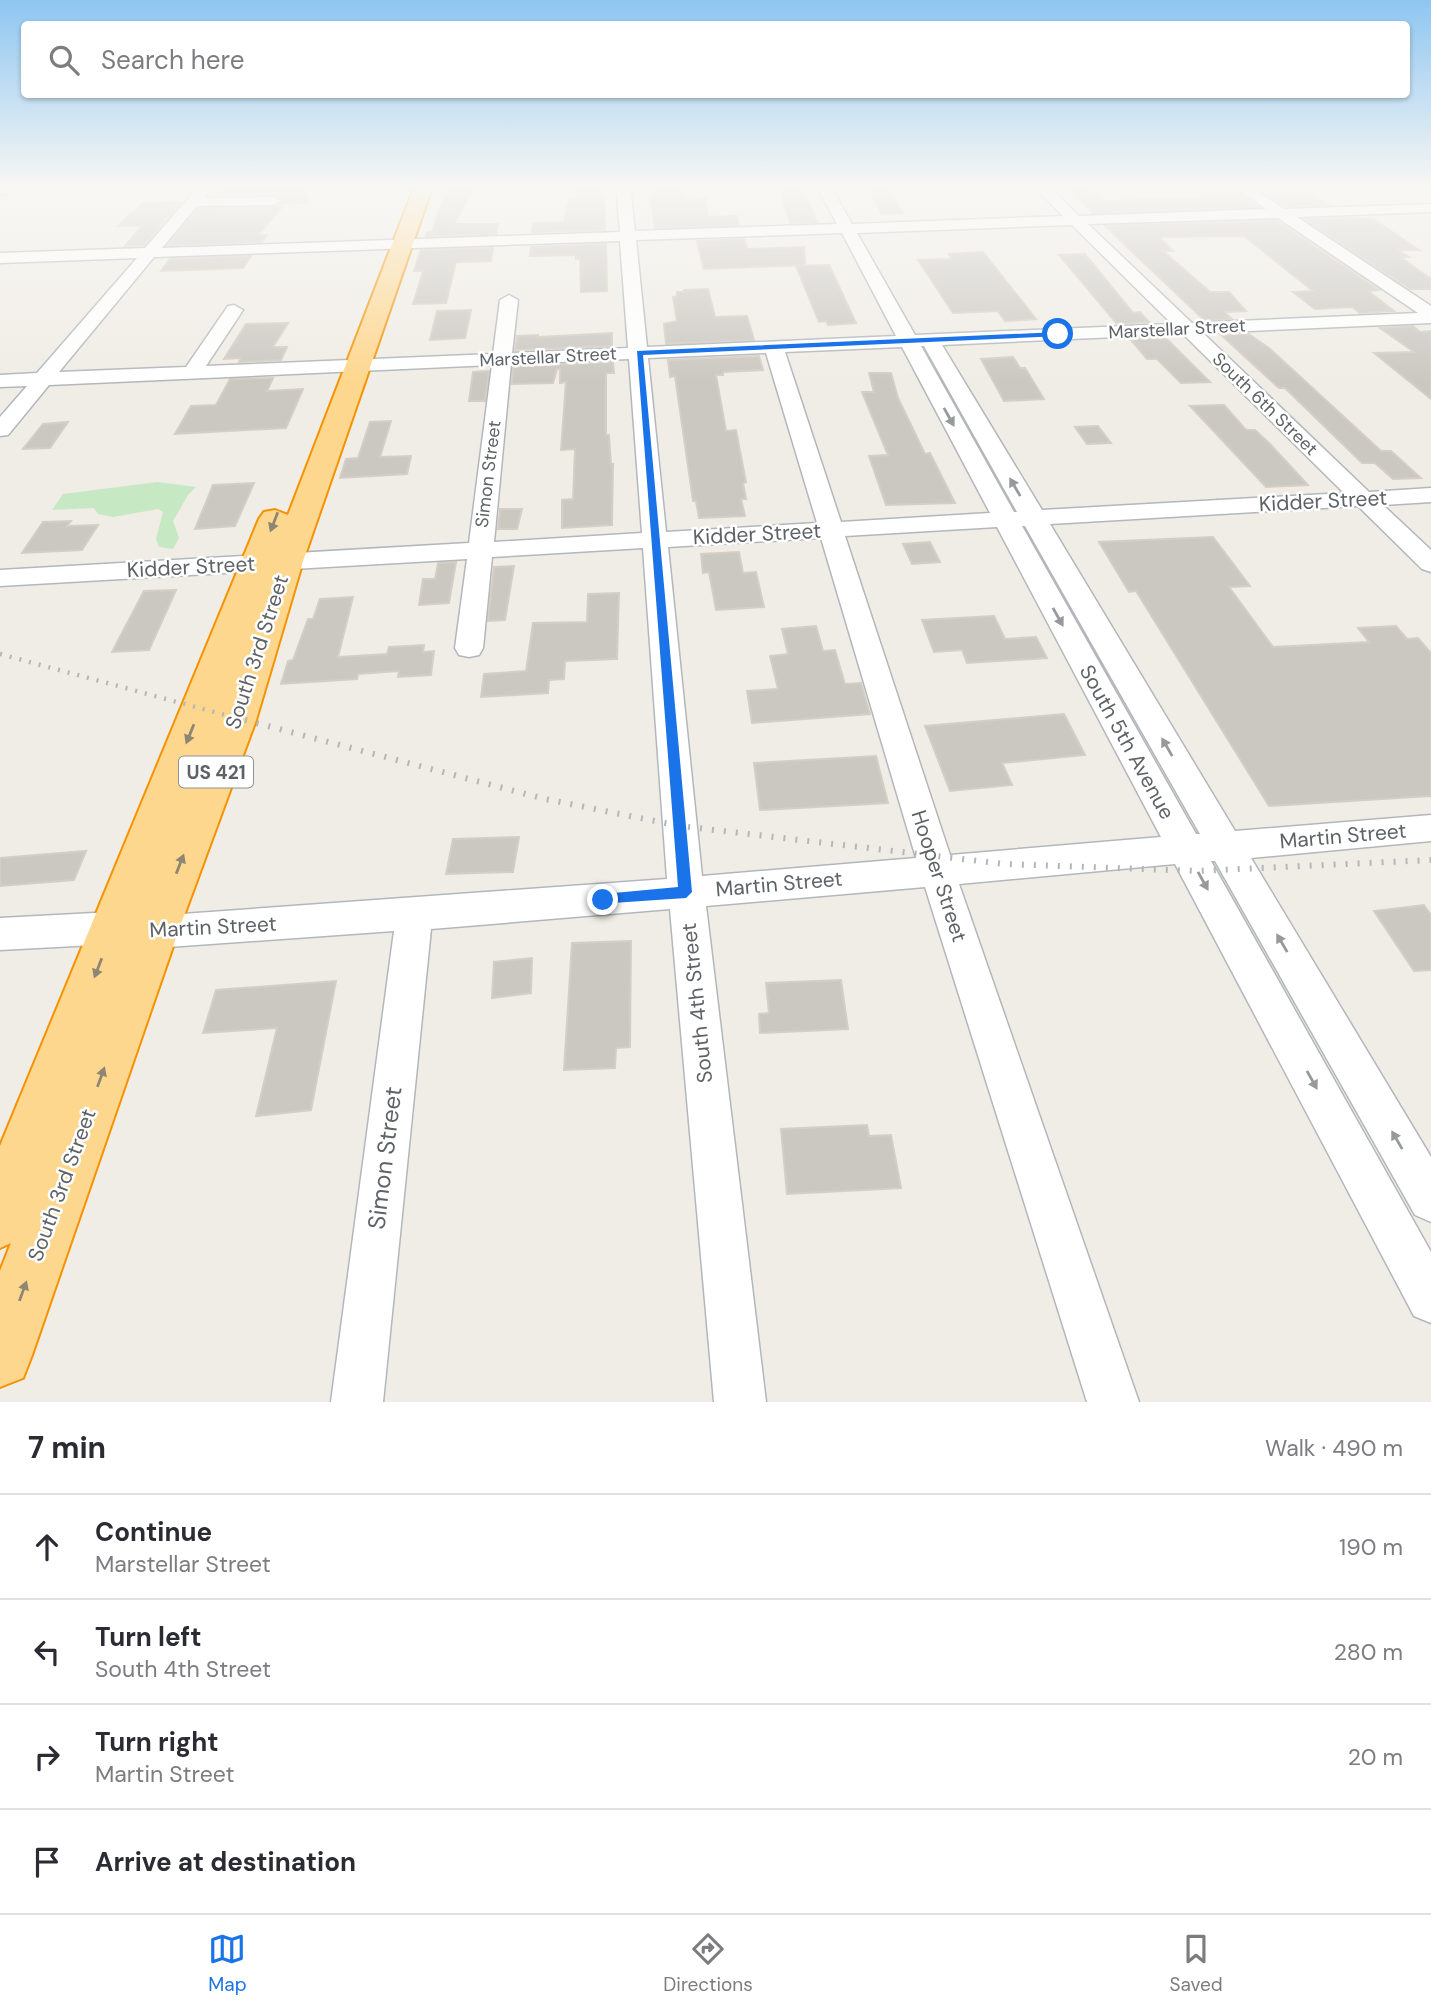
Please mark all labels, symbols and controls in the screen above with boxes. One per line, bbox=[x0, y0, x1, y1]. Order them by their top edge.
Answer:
search box bbox=[21, 21, 1410, 98]
icon: search bbox=[45, 41, 83, 79]
text: Search here bbox=[101, 43, 244, 77]
street label: Marstellar Street bbox=[1108, 313, 1246, 345]
route start bbox=[1042, 318, 1073, 349]
street label: Marstellar Street bbox=[479, 341, 617, 373]
street label: South 6th Street bbox=[1207, 347, 1323, 461]
one-way arrow bbox=[943, 407, 955, 427]
street label: Simon Street bbox=[470, 419, 506, 529]
one-way arrow bbox=[1010, 477, 1022, 497]
street label: Kidder Street bbox=[1258, 484, 1388, 518]
one-way arrow bbox=[269, 512, 280, 533]
street label: Kidder Street bbox=[692, 517, 822, 551]
street label: Kidder Street bbox=[126, 550, 256, 584]
street label: South 3rd Street bbox=[219, 571, 295, 733]
one-way arrow bbox=[1052, 607, 1064, 626]
street label: South 5th Avenue bbox=[1073, 660, 1181, 824]
one-way arrow bbox=[184, 723, 195, 744]
one-way arrow bbox=[1161, 737, 1173, 757]
road number: US 421 bbox=[179, 757, 253, 788]
street label: Hooper Street bbox=[904, 806, 974, 946]
street label: Martin Street bbox=[1278, 817, 1408, 855]
one-way arrow bbox=[175, 853, 186, 874]
street label: Martin Street bbox=[714, 865, 844, 903]
one-way arrow bbox=[1197, 871, 1209, 891]
route end bbox=[587, 884, 618, 915]
street label: Martin Street bbox=[149, 910, 277, 944]
street label: South 4th Street bbox=[675, 922, 719, 1084]
one-way arrow bbox=[1276, 934, 1288, 953]
one-way arrow bbox=[92, 958, 103, 979]
one-way arrow bbox=[96, 1067, 107, 1088]
one-way arrow bbox=[1306, 1071, 1318, 1090]
street label: Simon Street bbox=[360, 1085, 409, 1231]
street label: South 3rd Street bbox=[21, 1105, 103, 1265]
one-way arrow bbox=[1390, 1130, 1403, 1149]
one-way arrow bbox=[18, 1281, 29, 1302]
text: 7 min bbox=[28, 1428, 106, 1467]
text: Walk · 490 m bbox=[1265, 1433, 1403, 1463]
text: Continue bbox=[95, 1515, 212, 1549]
icon: ahead bbox=[28, 1528, 66, 1566]
text: 190 m bbox=[1339, 1532, 1403, 1562]
text: Marstellar Street bbox=[95, 1549, 271, 1579]
text: Turn left bbox=[95, 1620, 202, 1654]
icon: left bbox=[28, 1633, 66, 1671]
text: 280 m bbox=[1334, 1637, 1403, 1667]
text: South 4th Street bbox=[95, 1654, 271, 1684]
text: Turn right bbox=[95, 1725, 219, 1759]
icon: right bbox=[28, 1738, 66, 1776]
text: 20 m bbox=[1348, 1742, 1403, 1772]
text: Martin Street bbox=[95, 1759, 234, 1789]
icon: arrive bbox=[28, 1843, 66, 1881]
text: Arrive at destination bbox=[95, 1845, 356, 1879]
tab: Map bbox=[208, 1930, 247, 1997]
tab: Directions bbox=[663, 1930, 753, 1997]
tab: Saved bbox=[1169, 1930, 1223, 1997]

